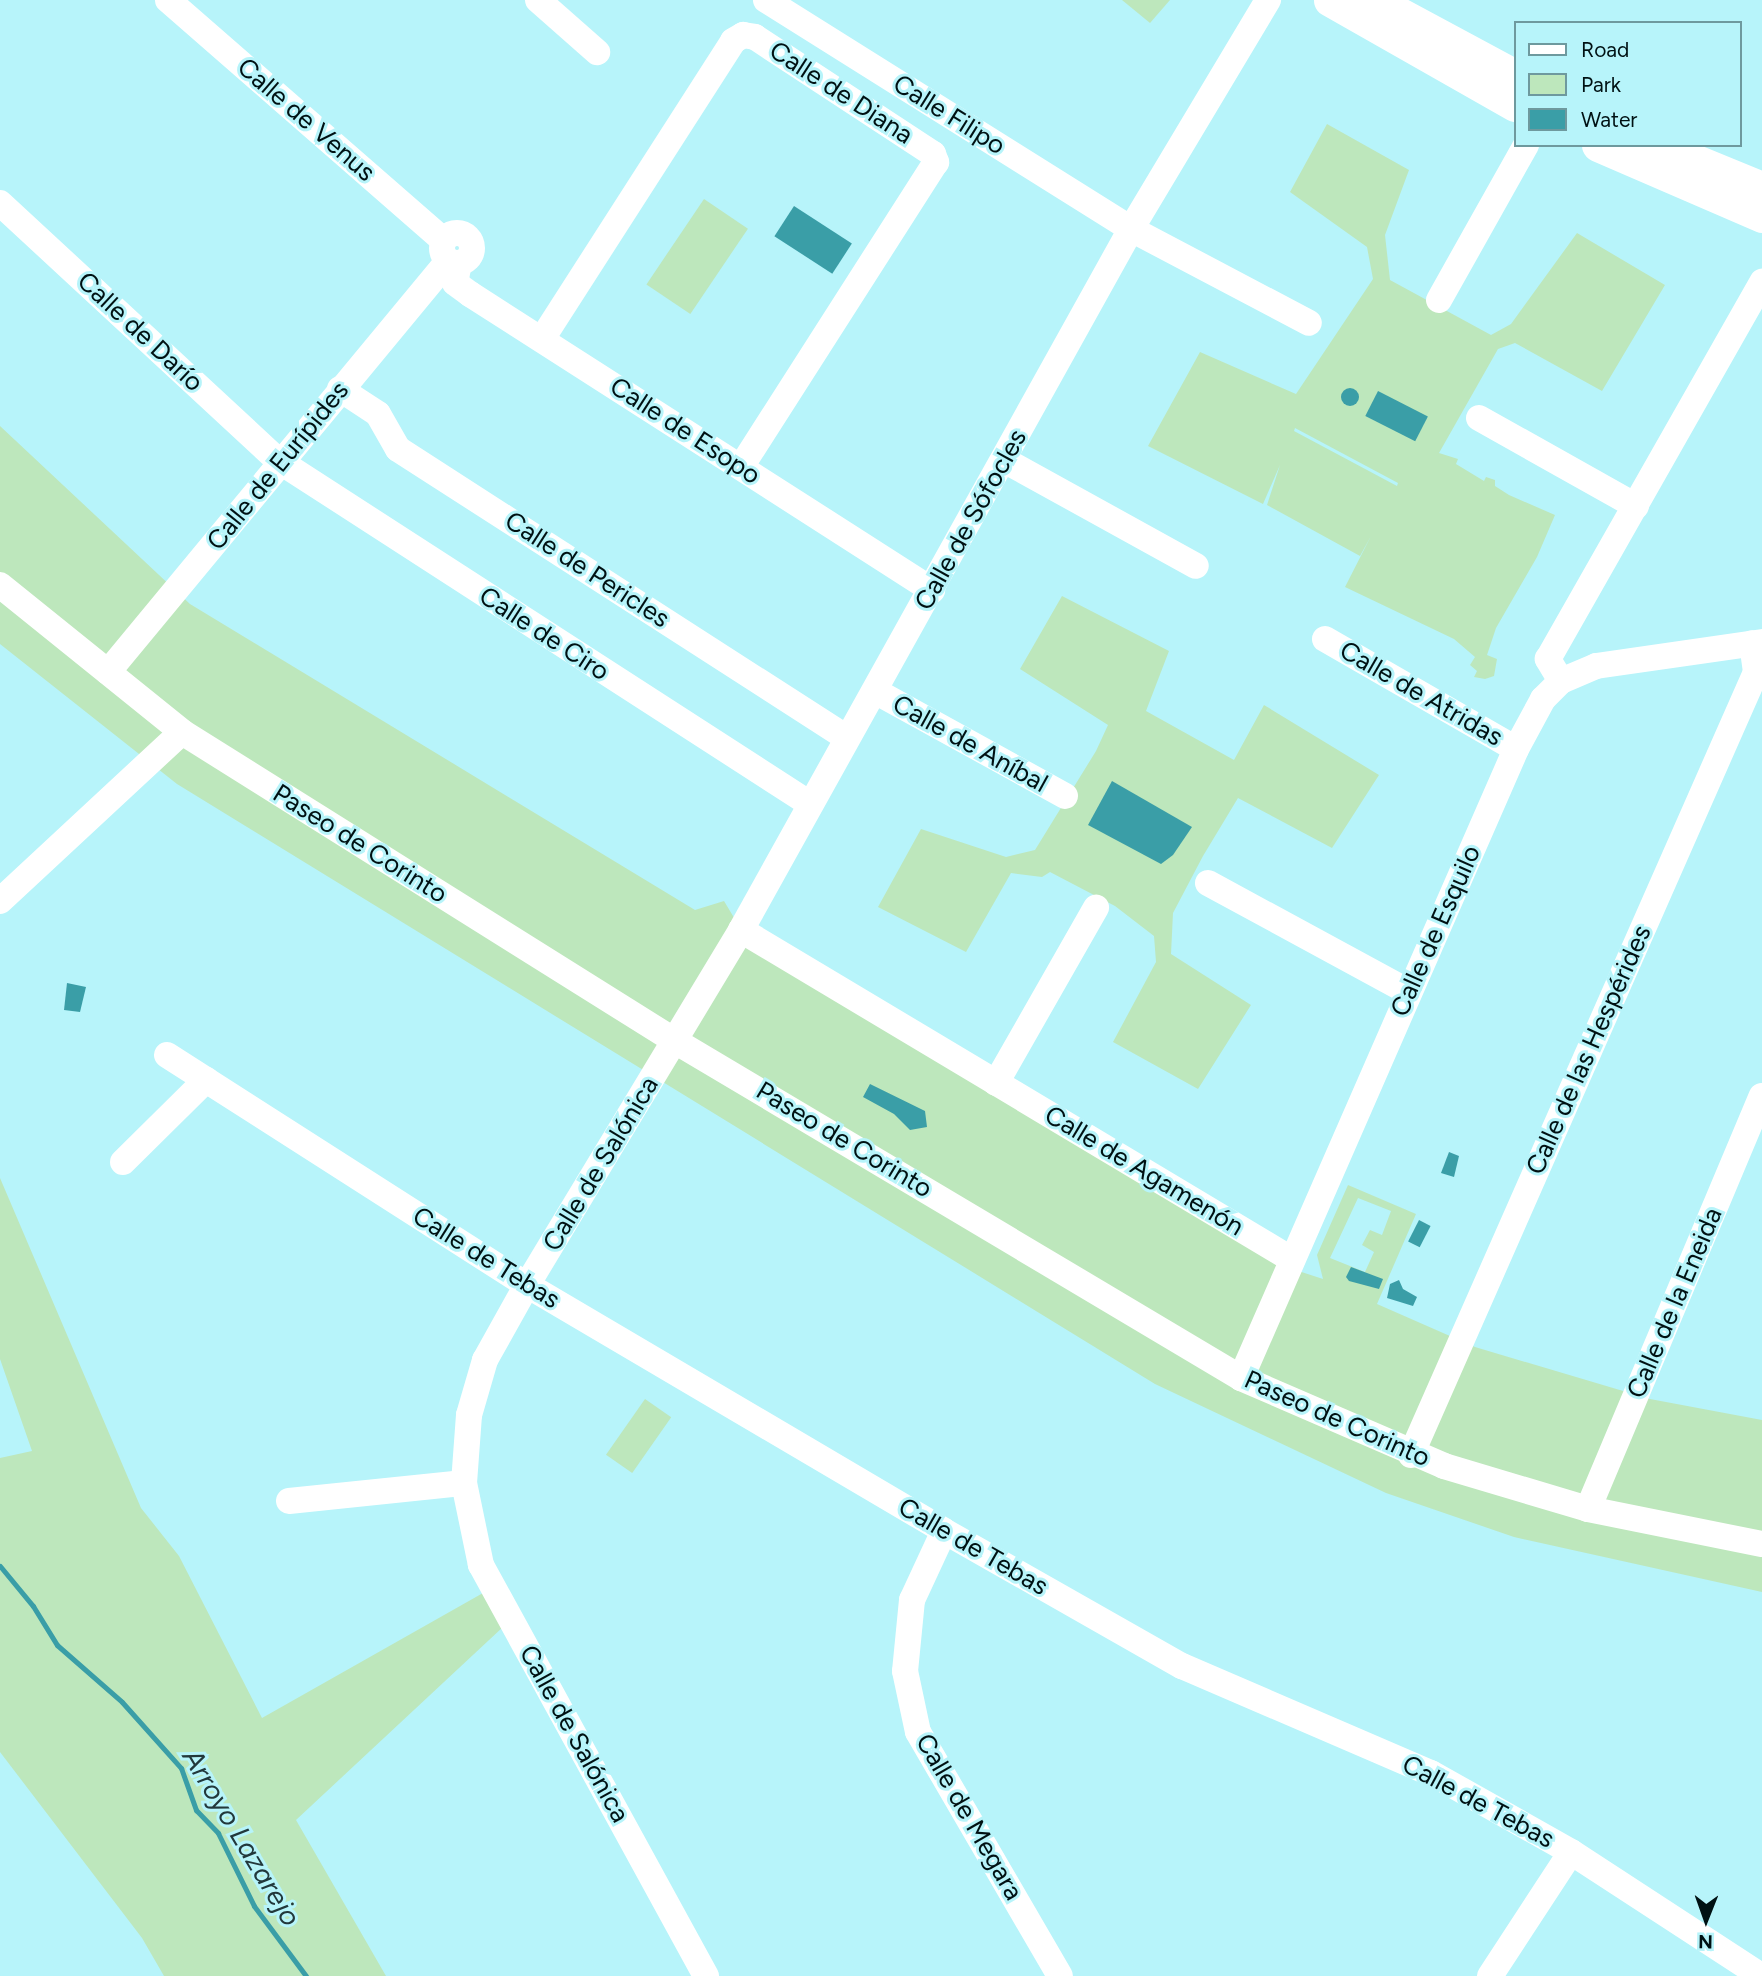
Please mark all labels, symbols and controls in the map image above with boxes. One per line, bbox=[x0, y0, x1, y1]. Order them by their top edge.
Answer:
legend bbox=[1514, 21, 1741, 147]
street label: Calle de Diana bbox=[763, 35, 919, 151]
text: Road bbox=[1581, 37, 1629, 62]
street label: Calle de Venus bbox=[231, 52, 381, 188]
street label: Calle Filipo bbox=[887, 68, 1011, 162]
text: Park bbox=[1581, 72, 1621, 97]
text: Water bbox=[1581, 107, 1637, 132]
street label: Calle de Darío bbox=[70, 266, 210, 398]
street label: Calle de Esopo bbox=[604, 371, 766, 491]
street label: Calle de Eurípides bbox=[201, 376, 355, 556]
street label: Calle de Sófocles bbox=[908, 424, 1034, 616]
street label: Calle de Pericles bbox=[499, 505, 675, 635]
street label: Calle de Ciro bbox=[473, 580, 615, 688]
street label: Calle de Atridas bbox=[1334, 635, 1508, 753]
street label: Calle de Aníbal bbox=[887, 689, 1053, 799]
street label: Paseo de Corinto bbox=[267, 778, 453, 910]
street label: Calle de Esquilo bbox=[1384, 841, 1488, 1021]
street label: Calle de las Hespérides bbox=[1520, 921, 1658, 1179]
street label: Calle de Salónica bbox=[537, 1071, 665, 1257]
street label: Paseo de Corinto bbox=[750, 1075, 938, 1205]
street label: Calle de Agamenón bbox=[1039, 1099, 1249, 1243]
street label: Calle de Tebas bbox=[407, 1200, 565, 1316]
street label: Calle de la Eneida bbox=[1621, 1203, 1729, 1403]
street label: Paseo de Corinto bbox=[1239, 1364, 1435, 1474]
street label: Calle de Tebas bbox=[893, 1492, 1053, 1602]
street label: Calle de Salónica bbox=[512, 1640, 636, 1828]
street label: Calle de Megara bbox=[909, 1728, 1029, 1906]
water label: Arroyo Lazarejo bbox=[176, 1742, 308, 1932]
street label: Calle de Tebas bbox=[1397, 1749, 1559, 1855]
north arrow bbox=[1671, 1885, 1741, 1955]
text: N bbox=[1698, 1930, 1713, 1953]

